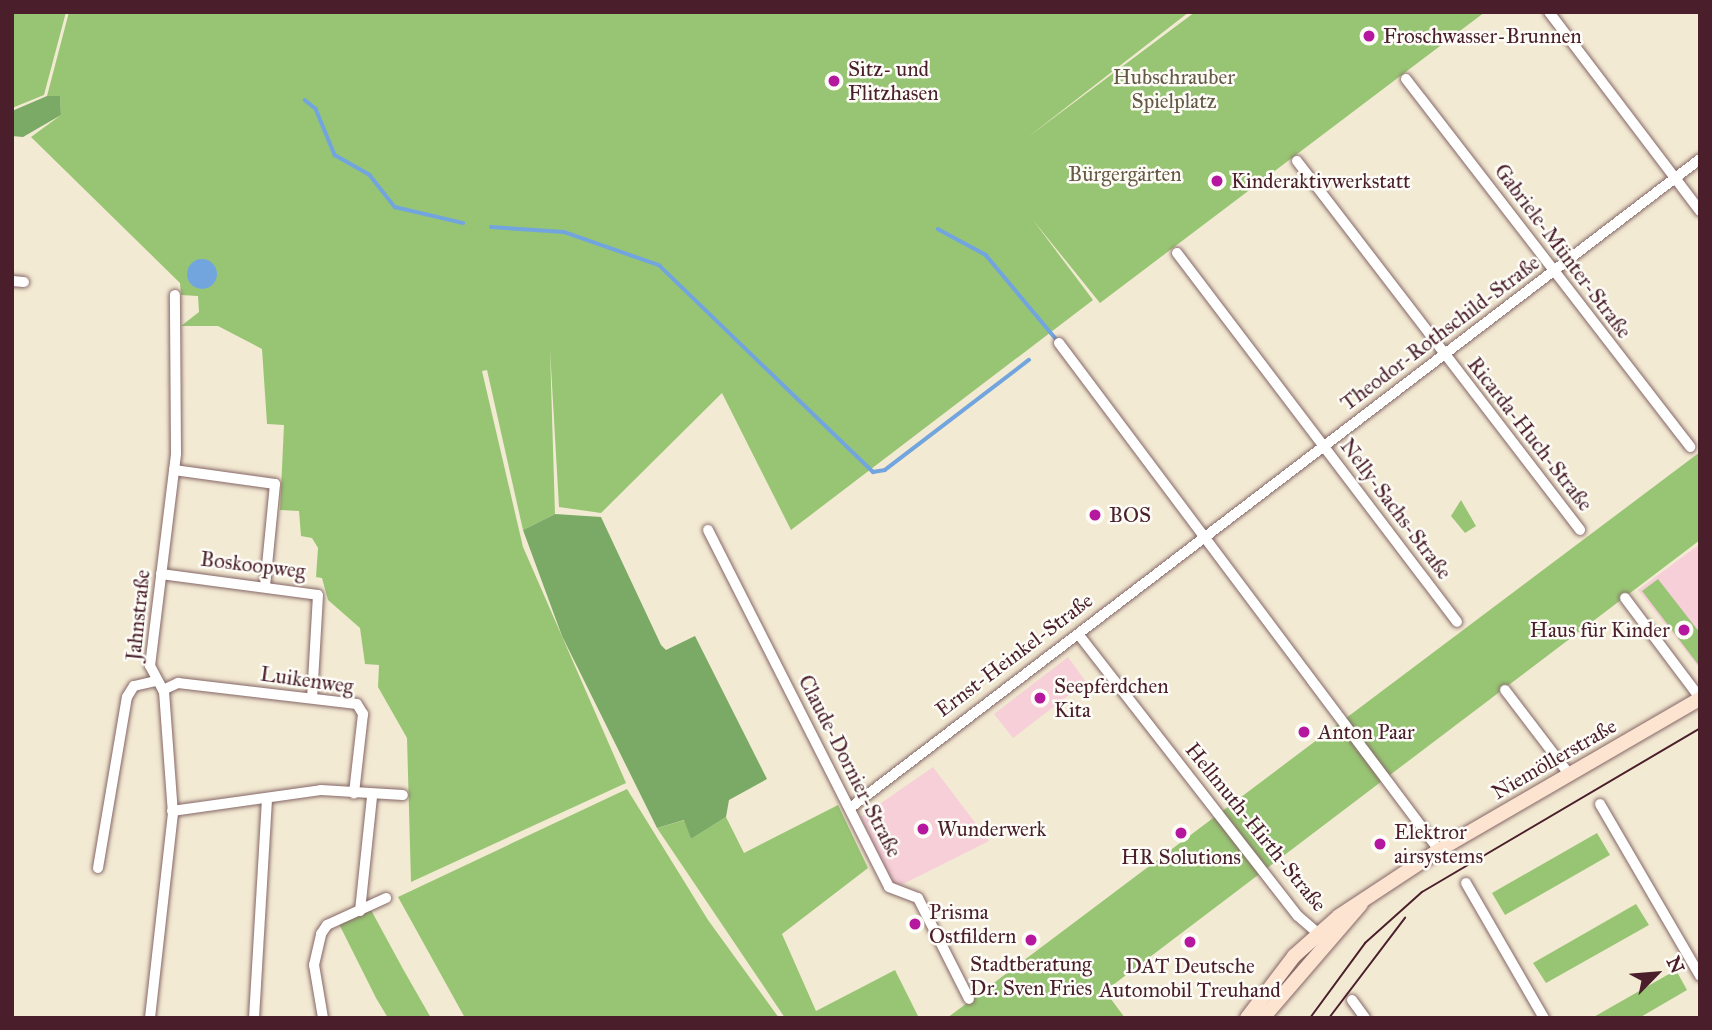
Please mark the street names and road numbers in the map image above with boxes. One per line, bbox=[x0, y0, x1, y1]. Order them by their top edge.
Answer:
street label: Gabriele-Münter-Straße bbox=[1489, 159, 1637, 343]
street label: Theodor-Rothschild-Straße bbox=[1336, 250, 1544, 416]
street label: Ricarda-Huch-Straße bbox=[1462, 352, 1598, 516]
street label: Nelly-Sachs-Straße bbox=[1335, 434, 1457, 584]
street label: Boskoopweg bbox=[199, 546, 307, 584]
street label: Jahnstraße bbox=[121, 568, 155, 662]
street label: Ernst-Heinkel-Straße bbox=[930, 588, 1098, 722]
street label: Luikenweg bbox=[259, 661, 355, 699]
street label: Claude-Dornier-Straße bbox=[793, 671, 907, 861]
street label: Niemöllerstraße bbox=[1487, 713, 1621, 805]
street label: Hellmuth-Hirth-Straße bbox=[1180, 738, 1332, 916]

